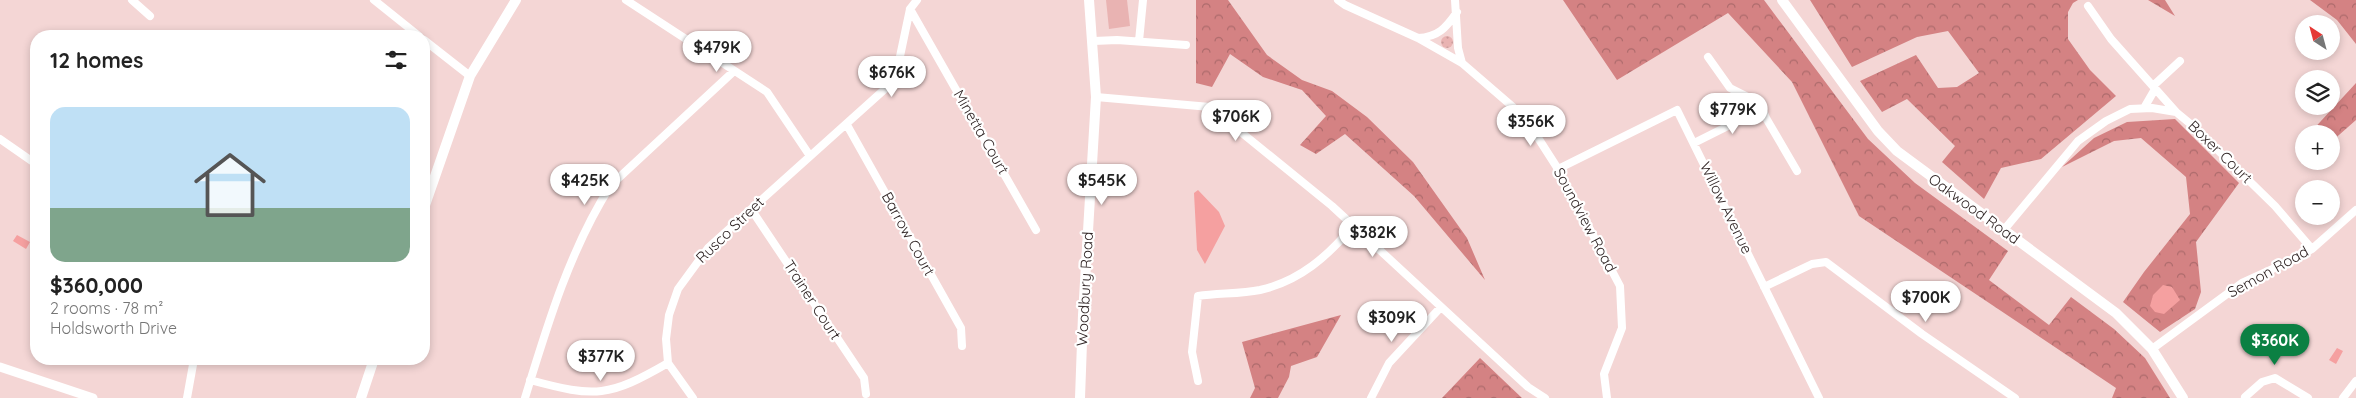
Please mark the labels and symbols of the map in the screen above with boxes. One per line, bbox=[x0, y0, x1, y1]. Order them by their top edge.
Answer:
north arrow bbox=[2295, 15, 2340, 60]
pin: $479K bbox=[682, 30, 752, 73]
pin: $676K bbox=[857, 56, 927, 98]
street label: Minetta Court bbox=[950, 86, 1013, 177]
pin: $779K bbox=[1698, 92, 1768, 135]
pin: $706K bbox=[1201, 100, 1271, 142]
pin: $356K bbox=[1496, 104, 1566, 147]
street label: Boxer Court bbox=[2184, 116, 2257, 187]
street label: Willow Avenue bbox=[1696, 159, 1757, 257]
pin: $425K bbox=[550, 164, 620, 206]
pin: $545K bbox=[1067, 164, 1137, 206]
street label: Soundview Road bbox=[1550, 164, 1621, 275]
street label: Oakwood Road bbox=[1925, 169, 2024, 248]
street label: Barrow Court bbox=[878, 189, 939, 279]
street label: Rusco Street bbox=[692, 192, 768, 267]
pin: $382K bbox=[1338, 216, 1408, 258]
street label: Woodbury Road bbox=[1072, 231, 1097, 347]
street label: Semon Road bbox=[2224, 242, 2312, 302]
street label: Trainer Court bbox=[780, 256, 845, 343]
pin: $700K bbox=[1891, 280, 1961, 323]
pin: $309K bbox=[1357, 300, 1427, 343]
pin: $360K bbox=[2240, 324, 2310, 366]
pin: $377K bbox=[566, 340, 636, 382]

